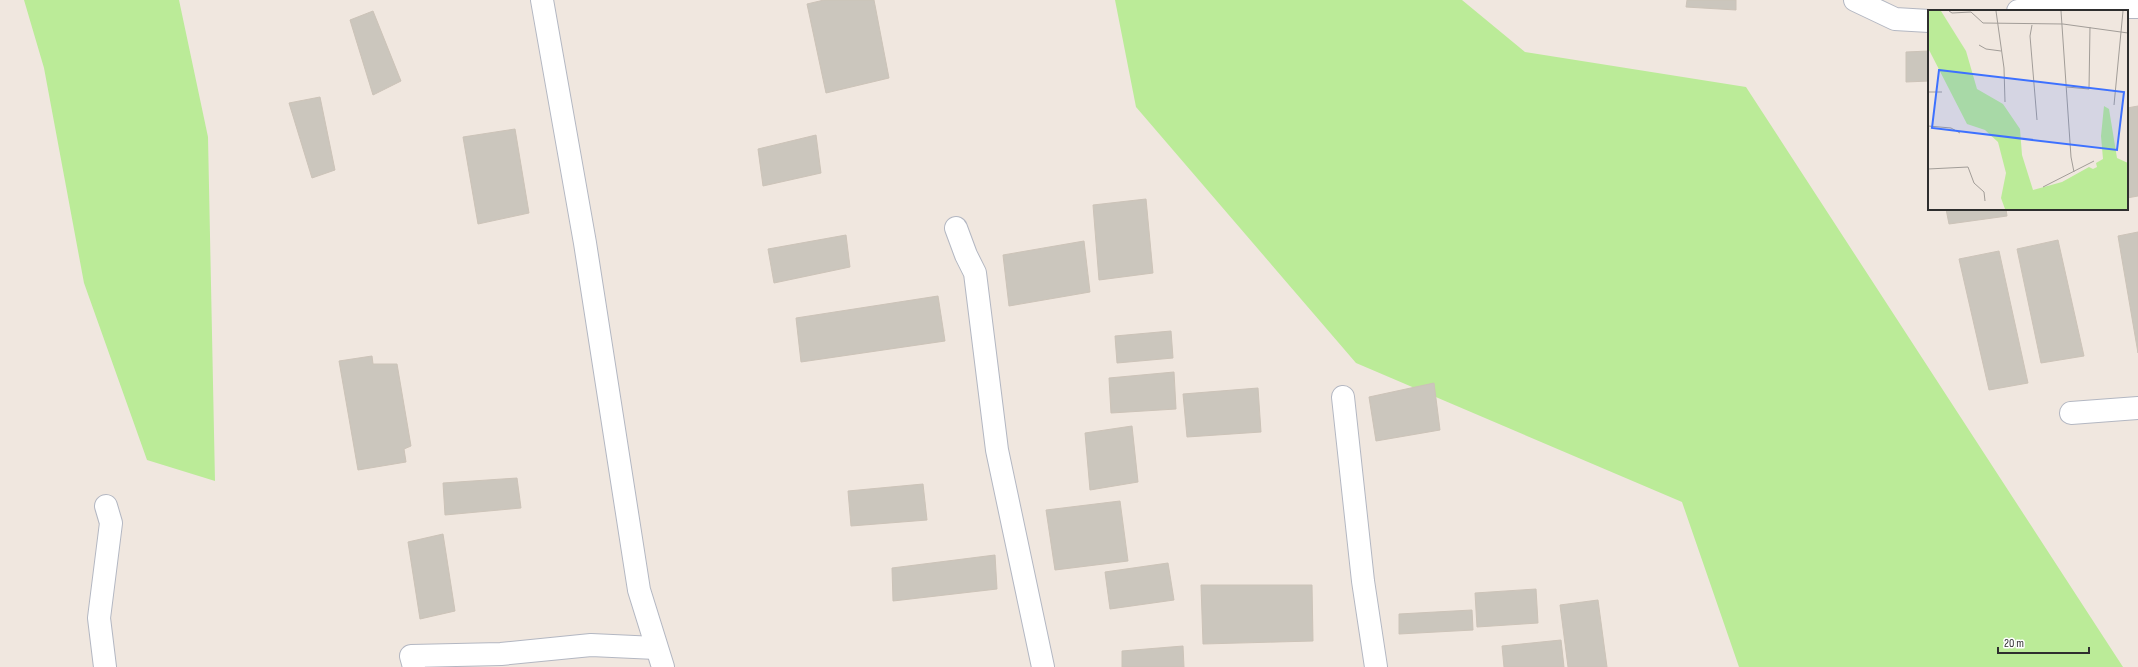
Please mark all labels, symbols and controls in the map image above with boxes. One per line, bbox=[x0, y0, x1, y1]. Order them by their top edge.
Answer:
inset map bbox=[1928, 10, 2128, 210]
scale bar bbox=[1998, 629, 2089, 655]
text: 20 m bbox=[2004, 636, 2024, 651]

